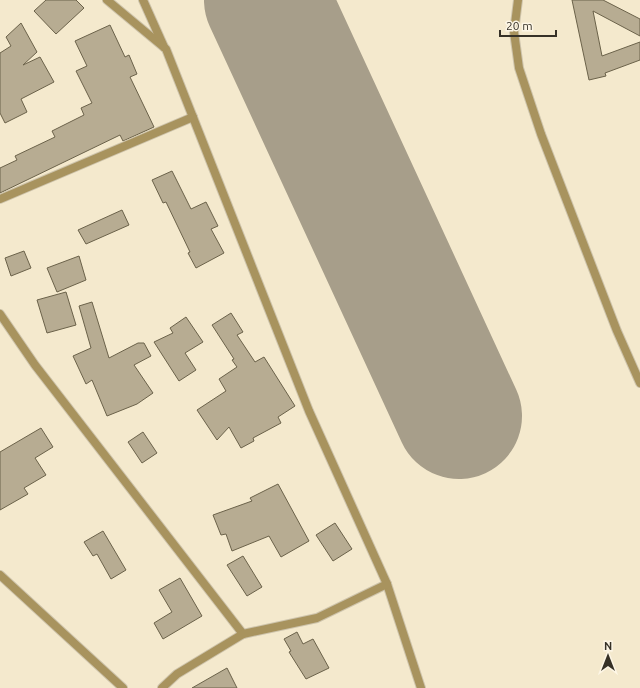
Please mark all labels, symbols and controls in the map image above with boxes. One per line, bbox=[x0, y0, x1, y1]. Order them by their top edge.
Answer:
scale bar bbox=[500, 12, 556, 38]
text: 20 m bbox=[506, 19, 533, 32]
north arrow bbox=[588, 636, 628, 676]
text: N bbox=[604, 640, 612, 652]

